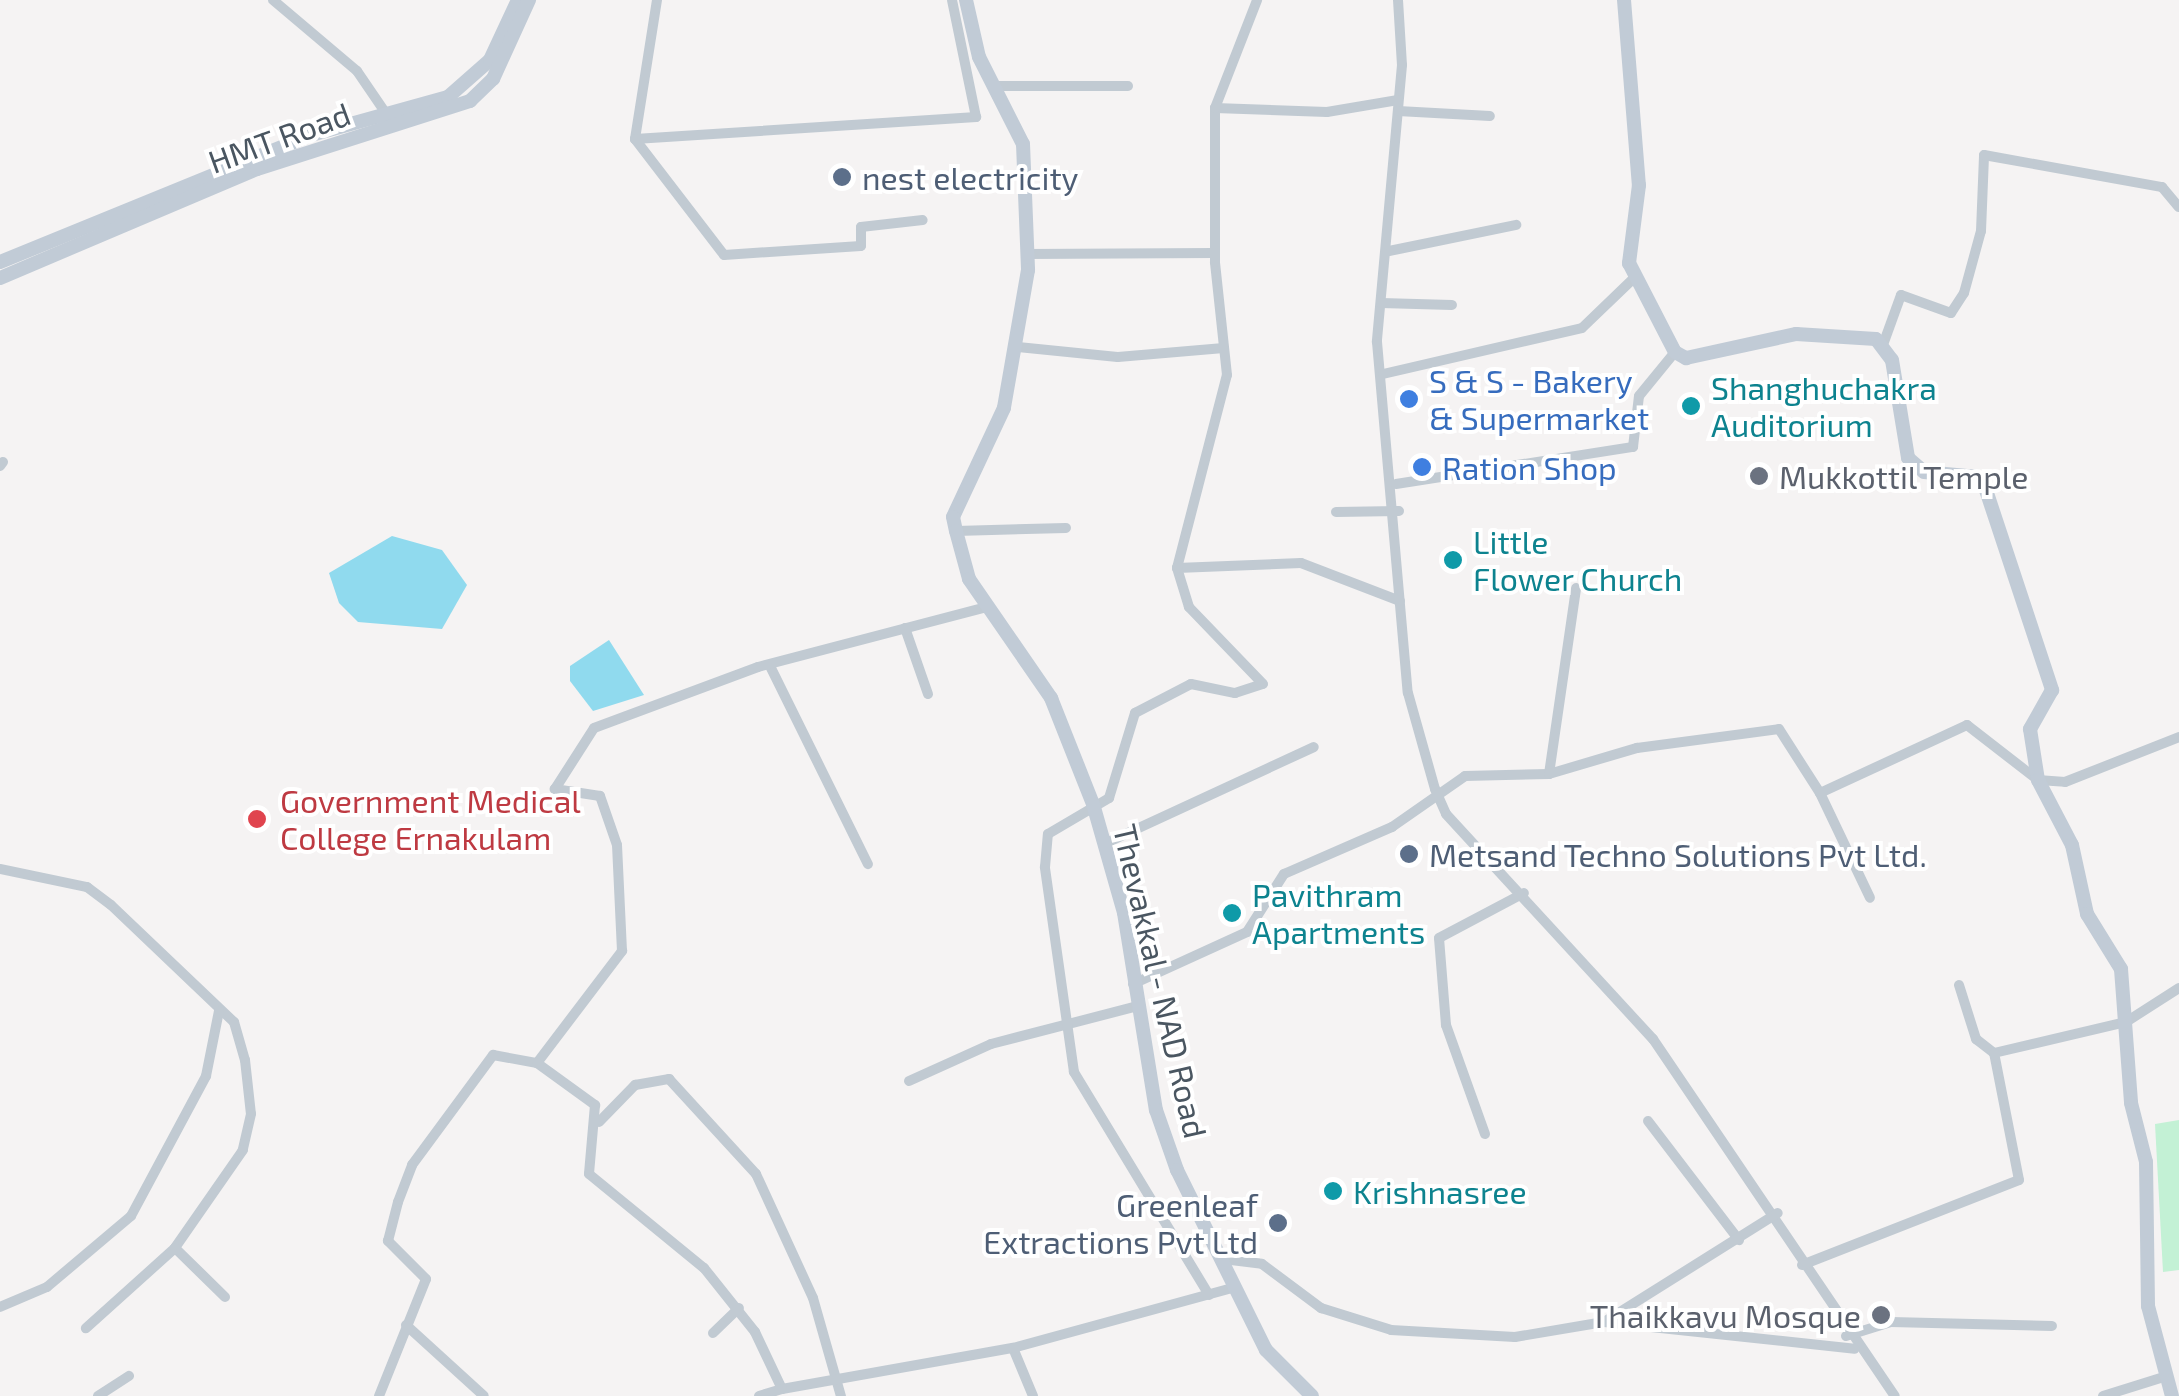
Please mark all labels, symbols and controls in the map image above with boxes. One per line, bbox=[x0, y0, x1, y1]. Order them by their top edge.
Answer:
street label: HMT Road bbox=[202, 94, 356, 180]
place label: nest electricity bbox=[862, 158, 1079, 196]
marker: nest electricity bbox=[831, 166, 853, 188]
place label: S & S - Bakery & Supermarket bbox=[1429, 362, 1649, 437]
place label: Shanghuchakra Auditorium bbox=[1711, 369, 1937, 444]
marker: S & S - Bakery & Supermarket bbox=[1398, 388, 1420, 410]
marker: Shanghuchakra Auditorium bbox=[1680, 395, 1702, 417]
place label: Ration Shop bbox=[1442, 448, 1617, 486]
marker: Ration Shop bbox=[1411, 456, 1433, 478]
place label: Mukkottil Temple bbox=[1779, 457, 2030, 495]
marker: Mukkottil Temple bbox=[1748, 465, 1770, 487]
place label: Little Flower Church bbox=[1473, 523, 1683, 598]
marker: Little Flower Church bbox=[1442, 549, 1464, 571]
place label: Government Medical College Ernakulam bbox=[280, 782, 581, 857]
marker: Government Medical College Ernakulam bbox=[244, 806, 270, 832]
street label: Thevakkal - NAD Road bbox=[1106, 820, 1216, 1142]
place label: Metsand Techno Solutions Pvt Ltd. bbox=[1429, 835, 1927, 873]
marker: Metsand Techno Solutions Pvt Ltd. bbox=[1398, 843, 1420, 865]
place label: Pavithram Apartments bbox=[1252, 876, 1425, 951]
marker: Pavithram Apartments bbox=[1221, 902, 1243, 924]
place label: Krishnasree bbox=[1353, 1172, 1527, 1210]
marker: Krishnasree bbox=[1322, 1180, 1344, 1202]
place label: Greenleaf Extractions Pvt Ltd bbox=[983, 1186, 1258, 1261]
marker: Greenleaf Extractions Pvt Ltd bbox=[1267, 1212, 1289, 1234]
place label: Thaikkavu Mosque bbox=[1590, 1296, 1861, 1334]
marker: Thaikkavu Mosque bbox=[1870, 1304, 1892, 1326]

